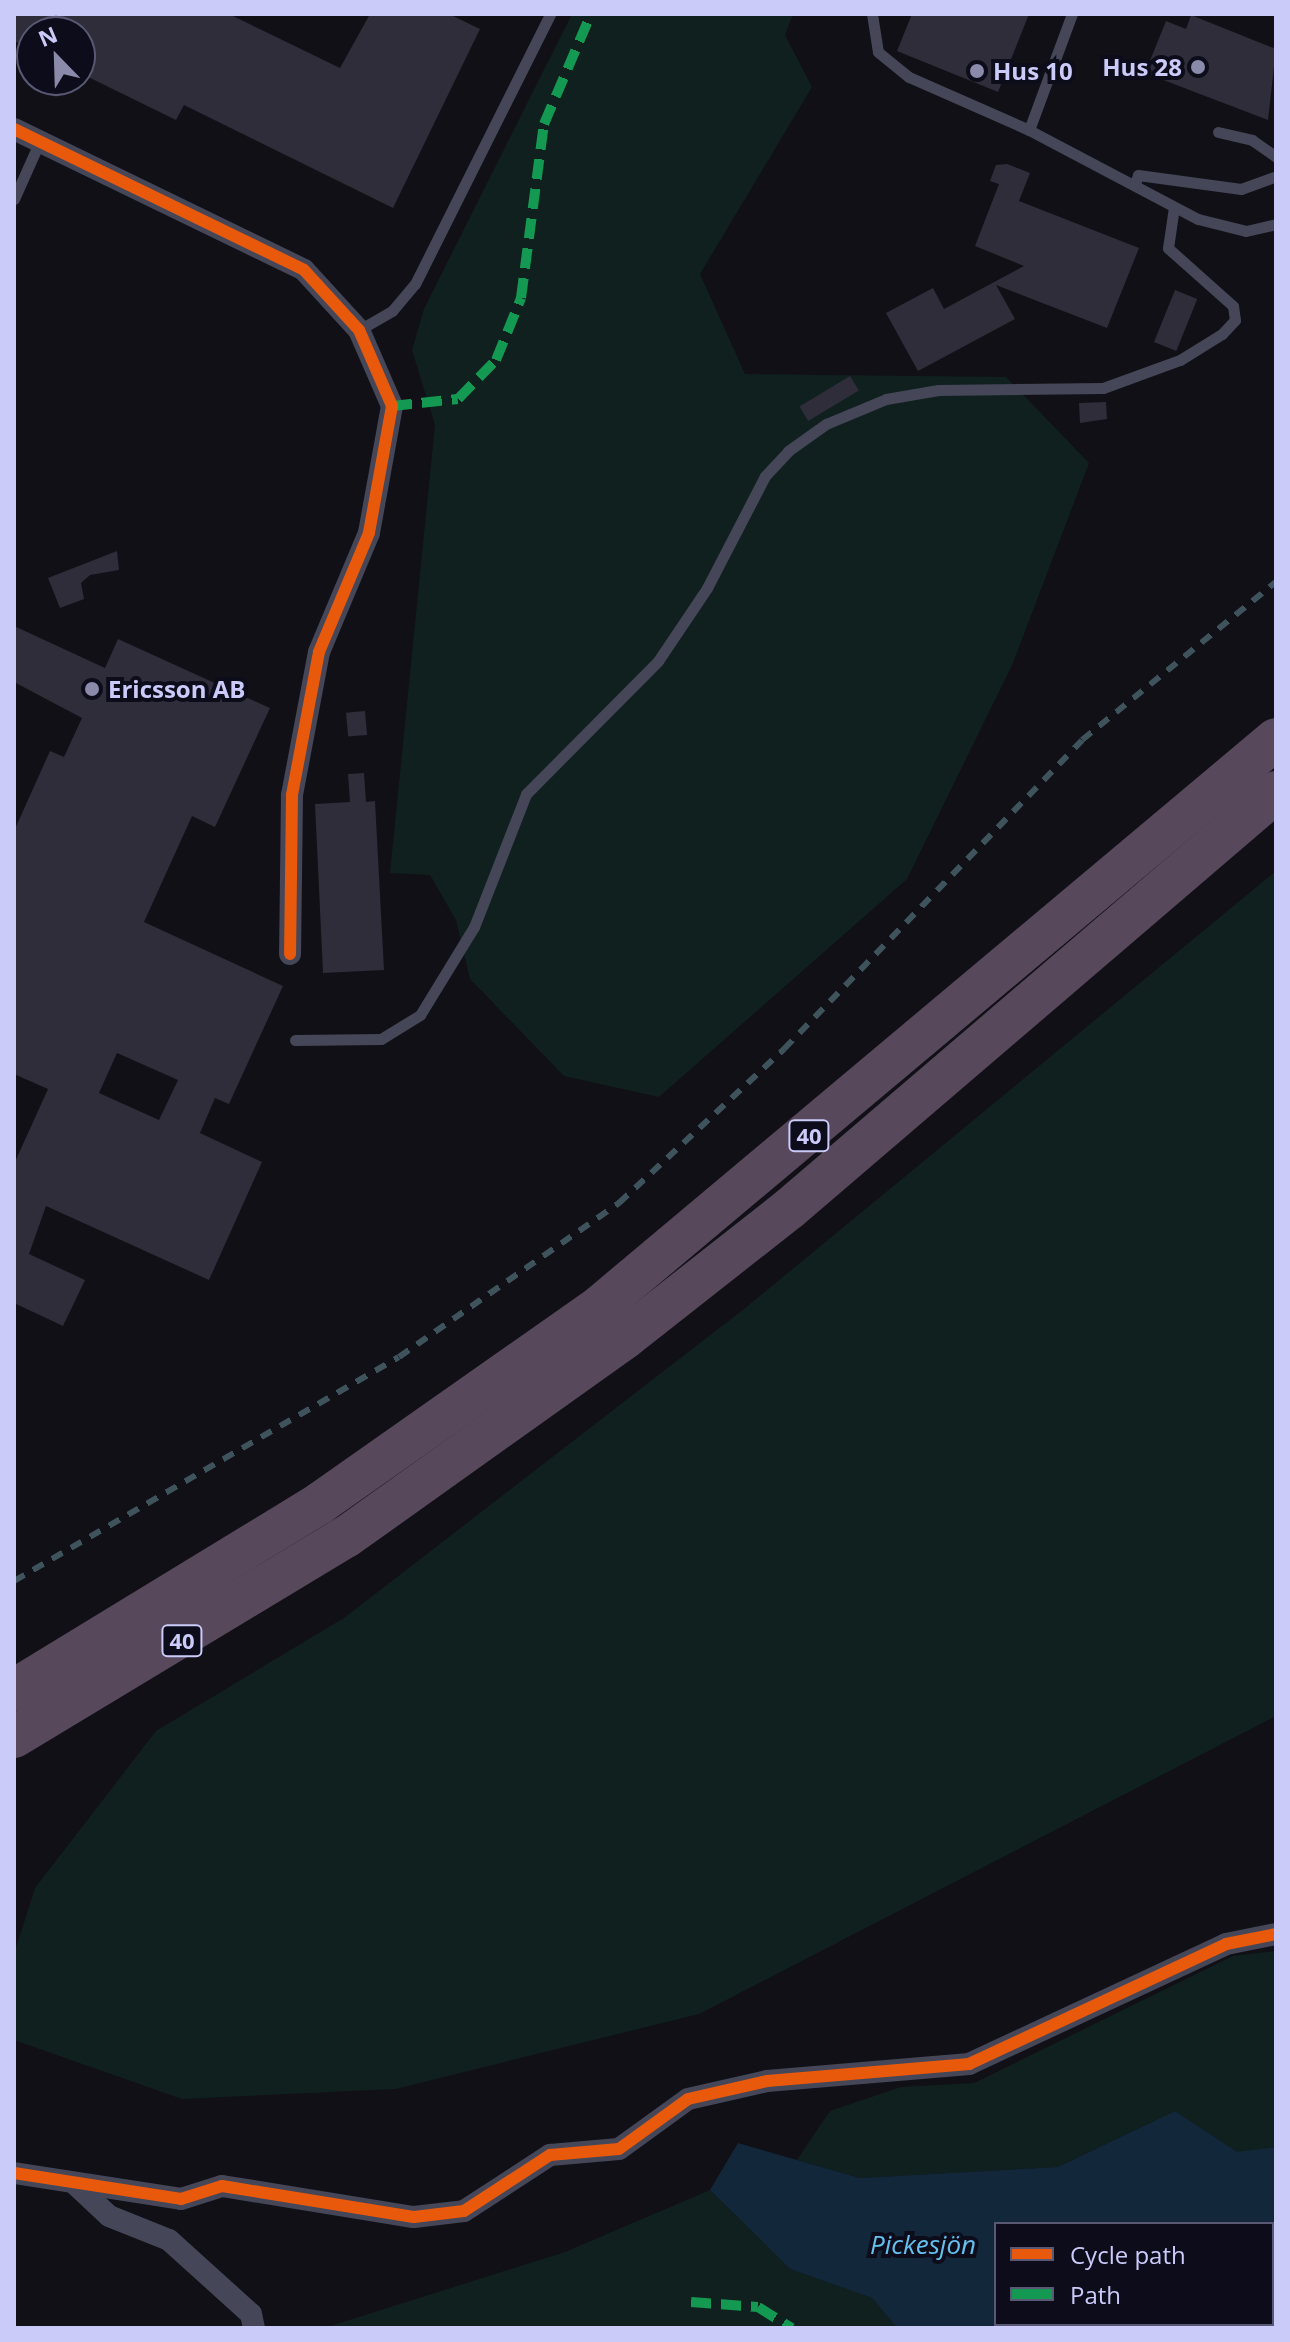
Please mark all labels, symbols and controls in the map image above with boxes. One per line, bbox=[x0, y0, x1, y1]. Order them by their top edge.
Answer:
north arrow bbox=[16, 16, 96, 96]
text: N bbox=[33, 18, 61, 53]
place label: Hus 28 bbox=[1102, 53, 1182, 81]
place label: Hus 10 bbox=[993, 57, 1073, 85]
marker: Hus 28 bbox=[1189, 58, 1207, 76]
marker: Hus 10 bbox=[968, 62, 986, 80]
place label: Ericsson AB bbox=[108, 675, 245, 703]
marker: Ericsson AB bbox=[83, 680, 101, 698]
road number: 40 bbox=[787, 1118, 831, 1154]
road number: 40 bbox=[160, 1623, 204, 1659]
legend bbox=[994, 2222, 1274, 2326]
water label: Pickesjön bbox=[870, 2229, 976, 2261]
text: Cycle path bbox=[1070, 2238, 1186, 2271]
text: Path bbox=[1070, 2278, 1121, 2311]

